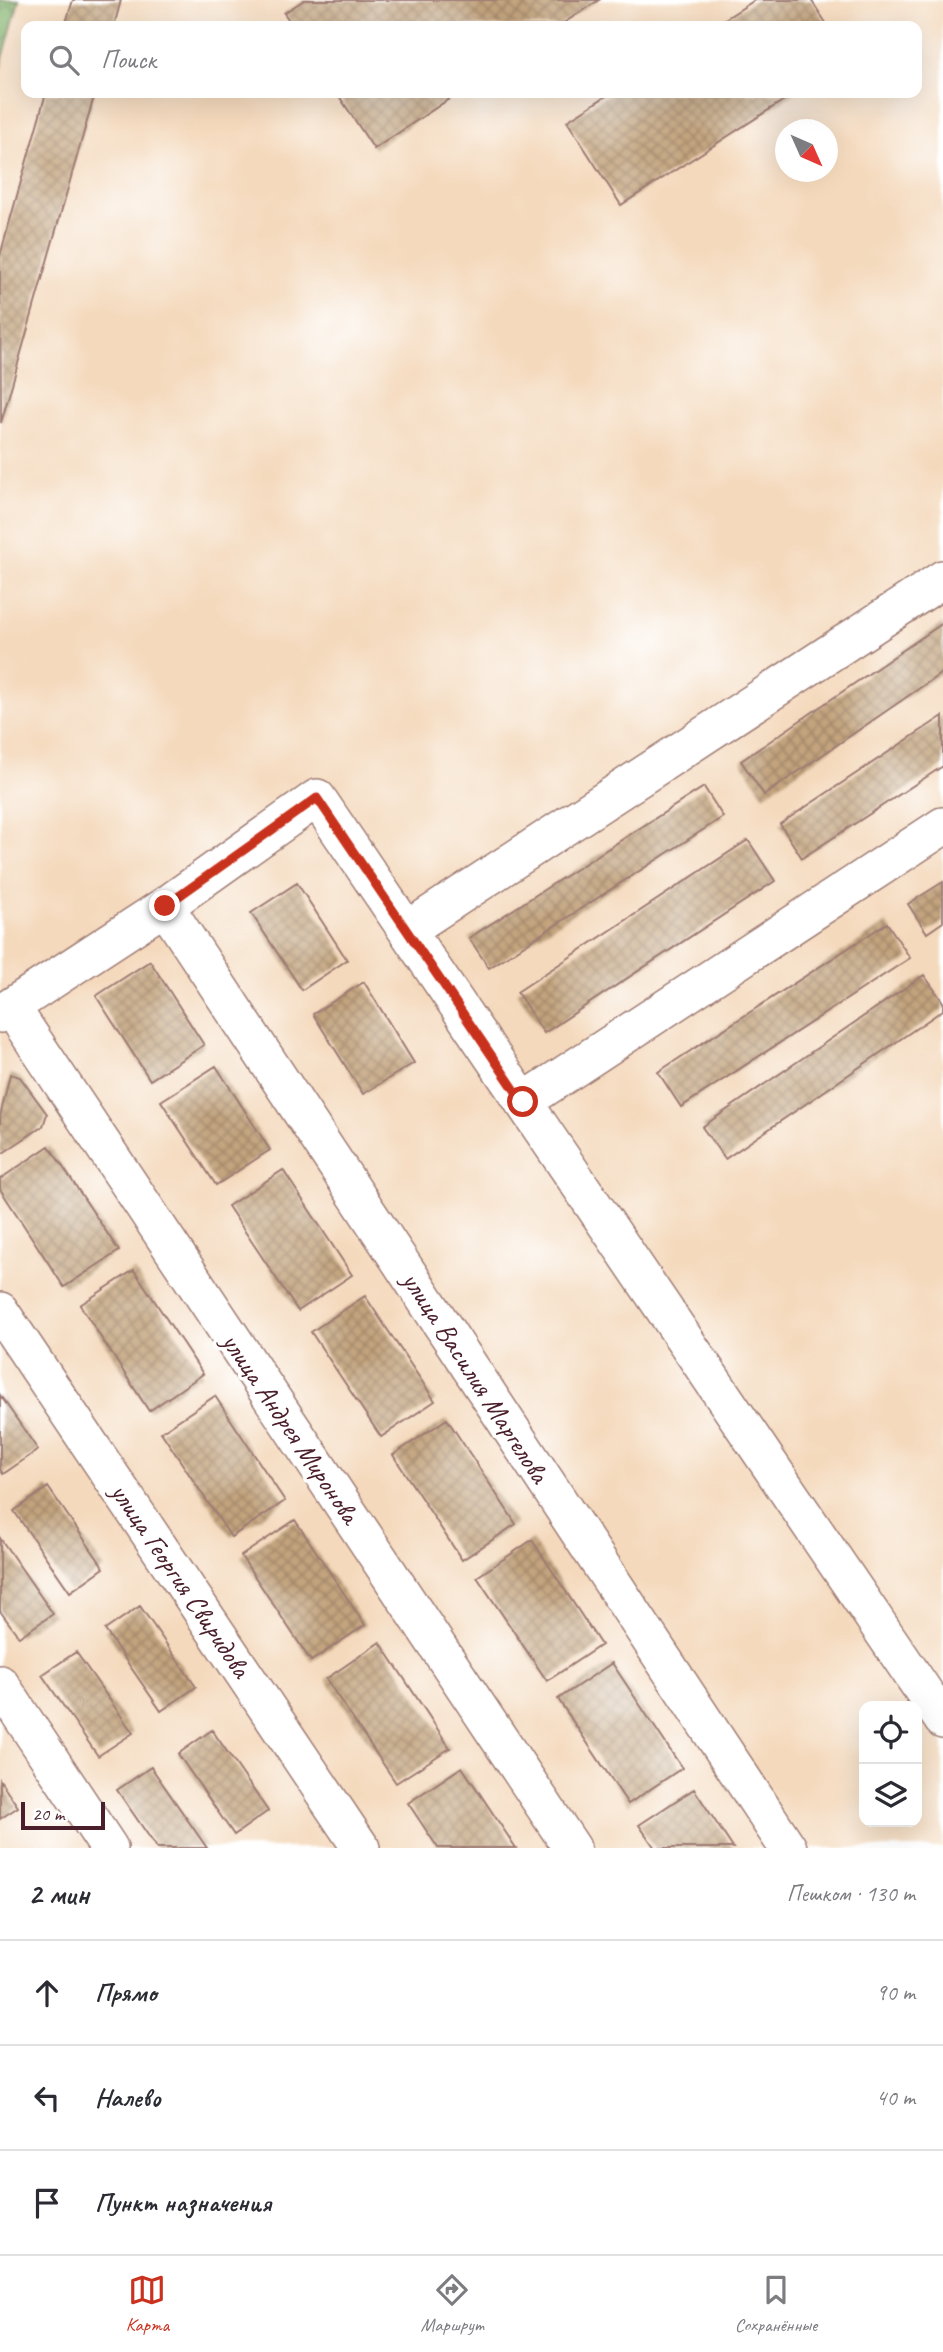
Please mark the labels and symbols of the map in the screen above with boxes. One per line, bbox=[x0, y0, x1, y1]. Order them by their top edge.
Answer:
north arrow bbox=[775, 119, 838, 182]
route end bbox=[149, 890, 180, 921]
route start bbox=[507, 1086, 538, 1117]
street label: улица Василия Маргелова bbox=[394, 1263, 558, 1491]
street label: улица Андрея Миронова bbox=[213, 1324, 369, 1532]
street label: улица Георгия Свиридова bbox=[102, 1474, 260, 1685]
scale bar bbox=[21, 1799, 105, 1831]

